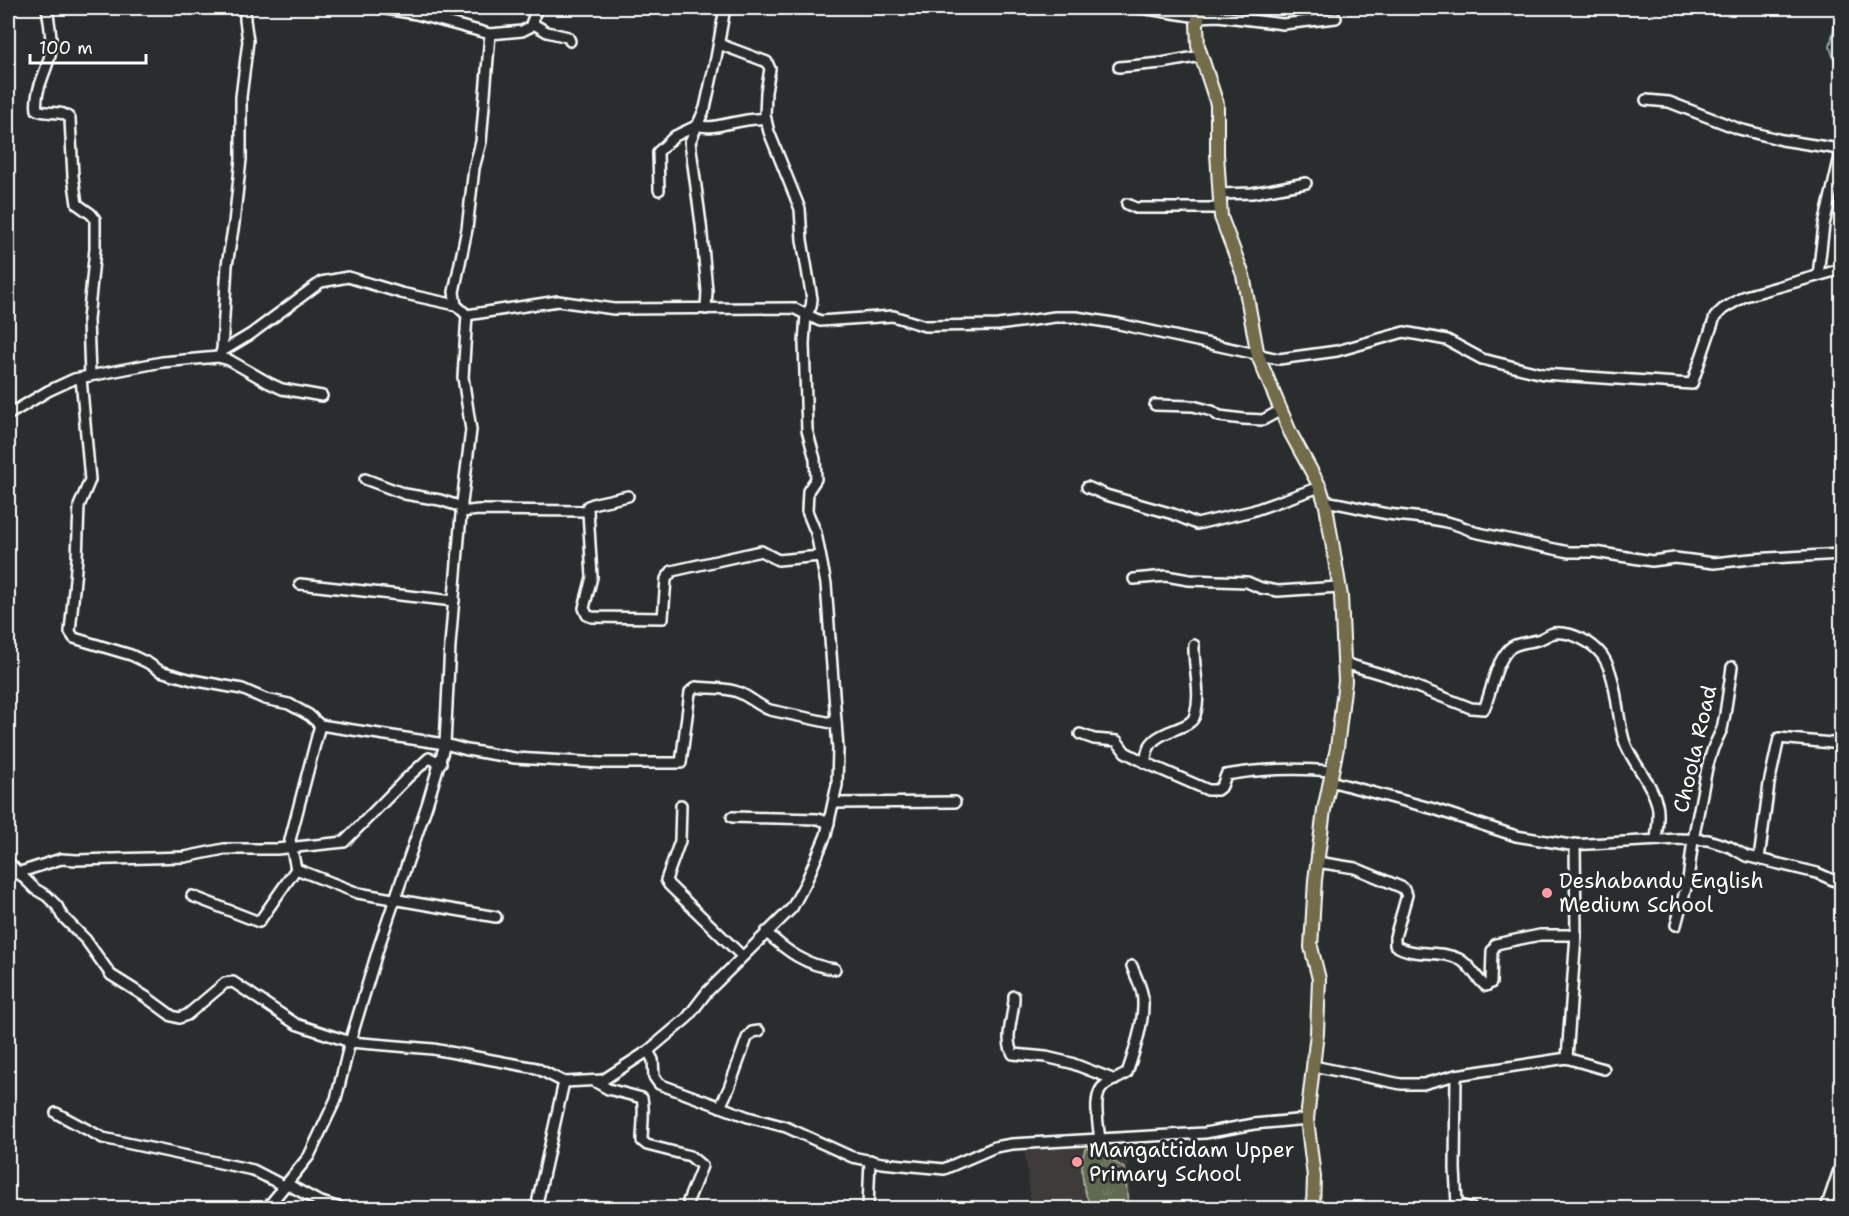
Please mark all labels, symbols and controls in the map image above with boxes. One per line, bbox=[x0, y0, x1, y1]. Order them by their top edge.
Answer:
scale bar bbox=[30, 27, 146, 65]
text: 100 m bbox=[39, 36, 93, 60]
street label: Choola Road bbox=[1667, 683, 1723, 815]
place label: Deshabandu English Medium School bbox=[1559, 867, 1764, 919]
marker: Deshabandu English Medium School bbox=[1540, 886, 1554, 900]
place label: Mangattidam Upper Primary School bbox=[1089, 1136, 1294, 1188]
marker: Mangattidam Upper Primary School bbox=[1070, 1155, 1084, 1169]

